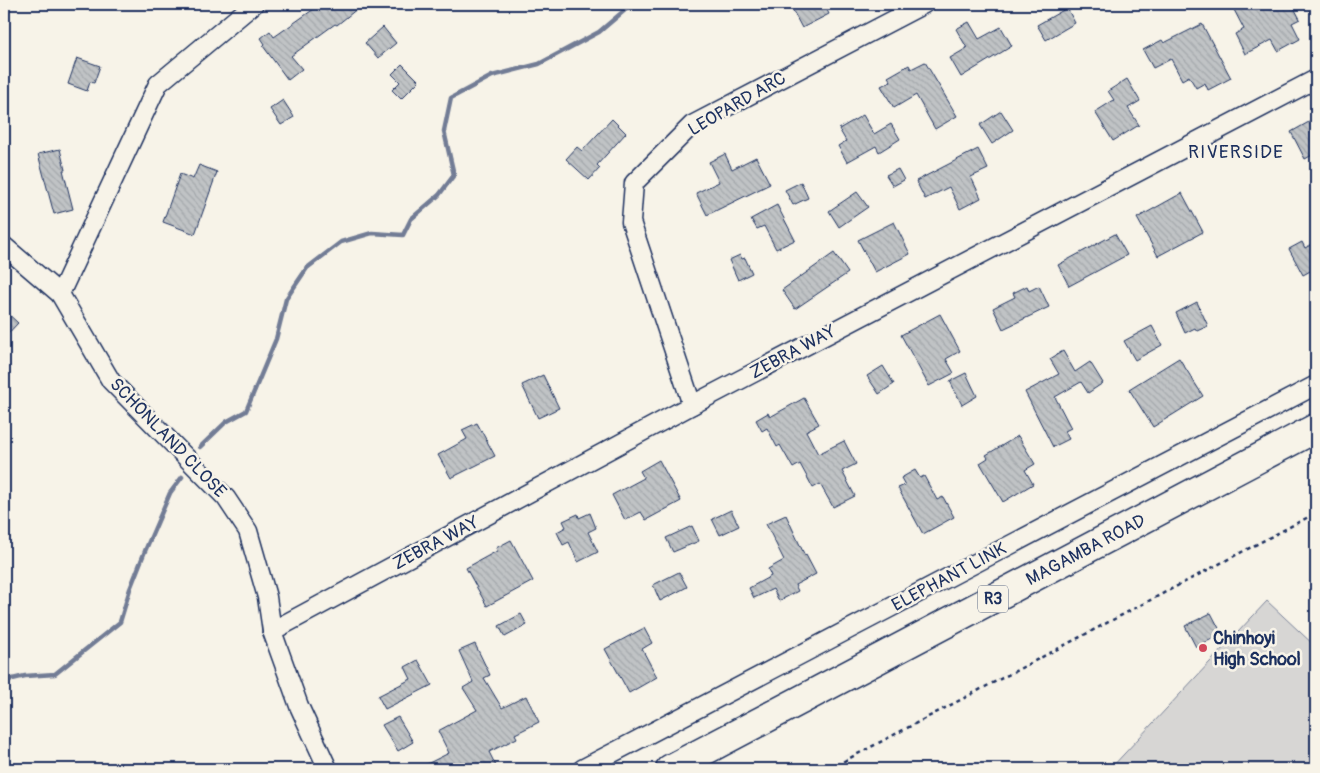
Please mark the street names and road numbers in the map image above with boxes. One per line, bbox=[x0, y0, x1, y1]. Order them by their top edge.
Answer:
street label: LEOPARD ARC bbox=[684, 67, 790, 141]
street label: ZEBRA WAY bbox=[746, 319, 840, 384]
street label: SCHONLAND CLOSE bbox=[105, 373, 231, 503]
street label: MAGAMBA ROAD bbox=[1022, 509, 1149, 591]
street label: ZEBRA WAY bbox=[389, 510, 483, 575]
street label: ELEPHANT LINK bbox=[888, 537, 1010, 617]
road number: R3 bbox=[978, 586, 1008, 612]

